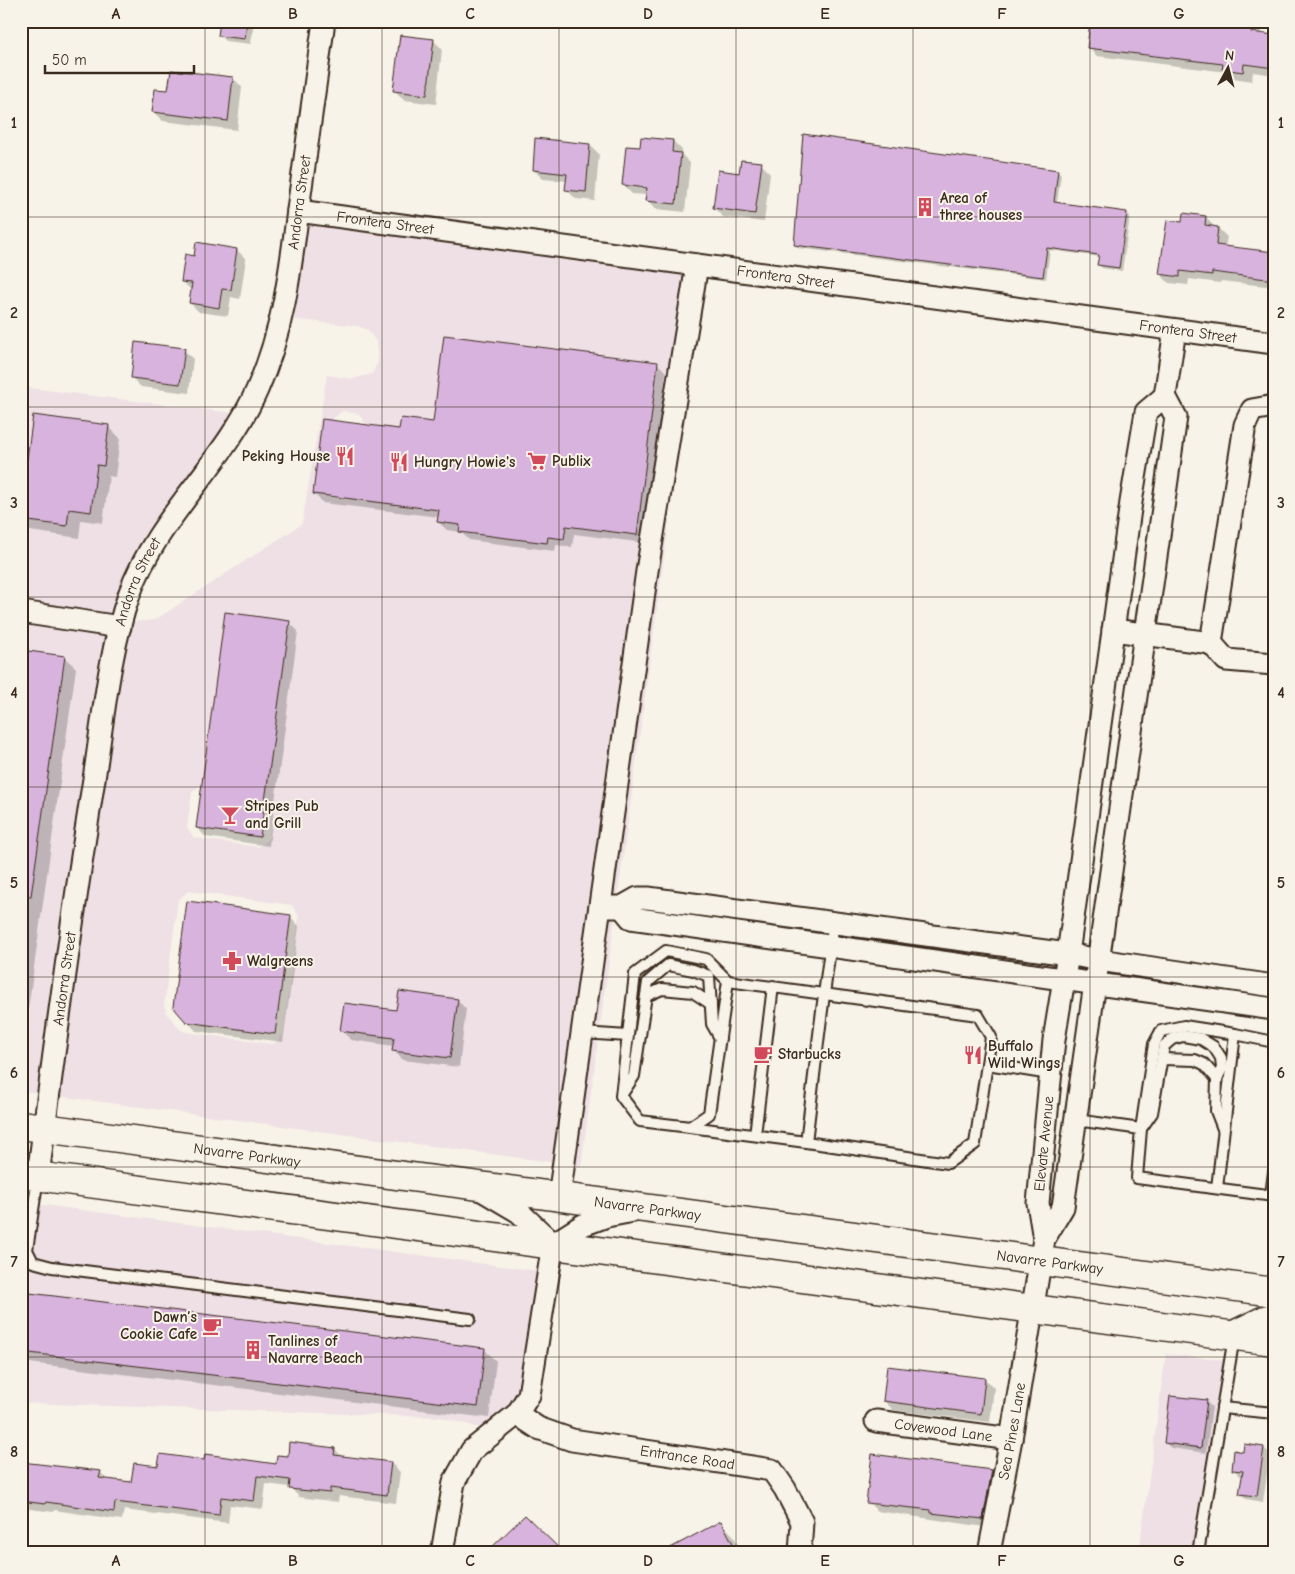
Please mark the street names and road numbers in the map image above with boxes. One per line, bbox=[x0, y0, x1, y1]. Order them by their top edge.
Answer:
street label: Andorra Street bbox=[284, 153, 315, 251]
street label: Frontera Street bbox=[335, 207, 436, 238]
street label: Frontera Street bbox=[736, 261, 836, 293]
street label: Frontera Street bbox=[1138, 316, 1238, 347]
street label: Andorra Street bbox=[111, 533, 165, 628]
street label: Andorra Street bbox=[49, 930, 80, 1027]
street label: Elevate Avenue bbox=[1030, 1095, 1058, 1192]
street label: Navarre Parkway bbox=[193, 1139, 302, 1171]
street label: Navarre Parkway bbox=[593, 1192, 702, 1225]
street label: Navarre Parkway bbox=[995, 1246, 1105, 1278]
street label: Sea Pines Lane bbox=[994, 1381, 1029, 1481]
street label: Covewood Lane bbox=[893, 1415, 994, 1446]
street label: Entrance Road bbox=[639, 1441, 736, 1473]

